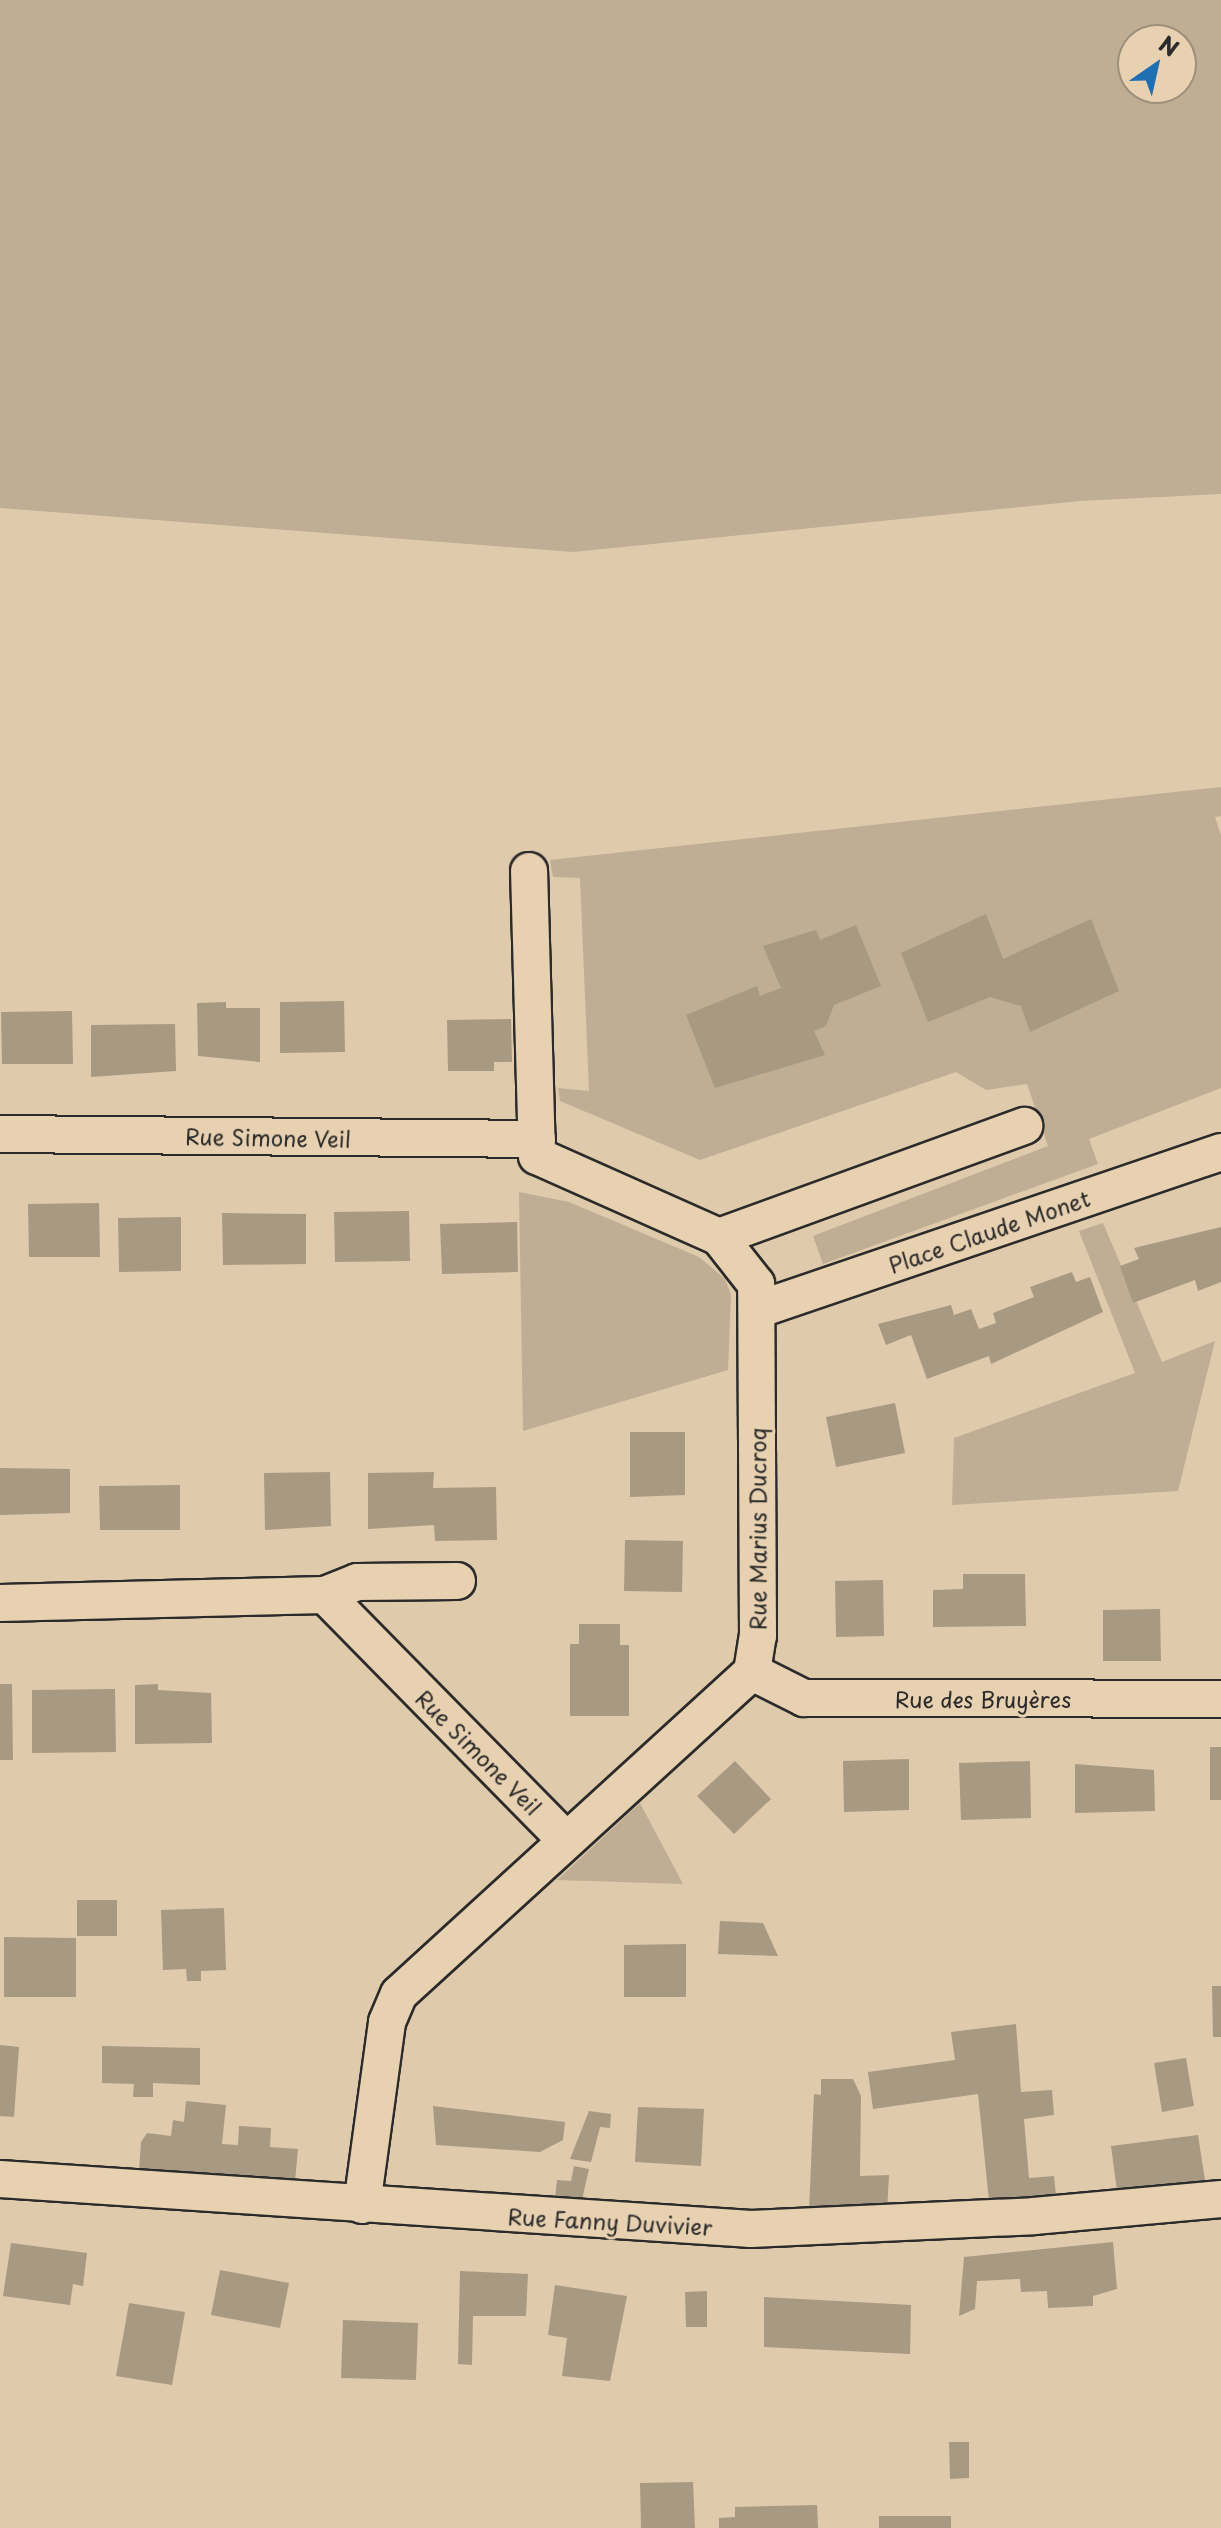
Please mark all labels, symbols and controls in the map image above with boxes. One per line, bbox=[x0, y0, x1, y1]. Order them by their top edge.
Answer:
north arrow bbox=[1117, 24, 1197, 104]
text: N bbox=[1153, 27, 1186, 64]
street label: Rue Simone Veil bbox=[183, 1122, 353, 1152]
street label: Place Claude Monet bbox=[885, 1184, 1093, 1278]
street label: Rue Marius Ducroq bbox=[744, 1426, 770, 1632]
street label: Rue Simone Veil bbox=[410, 1683, 548, 1821]
street label: Rue des Bruyères bbox=[892, 1686, 1074, 1712]
street label: Rue Fanny Duvivier bbox=[506, 2202, 714, 2240]

